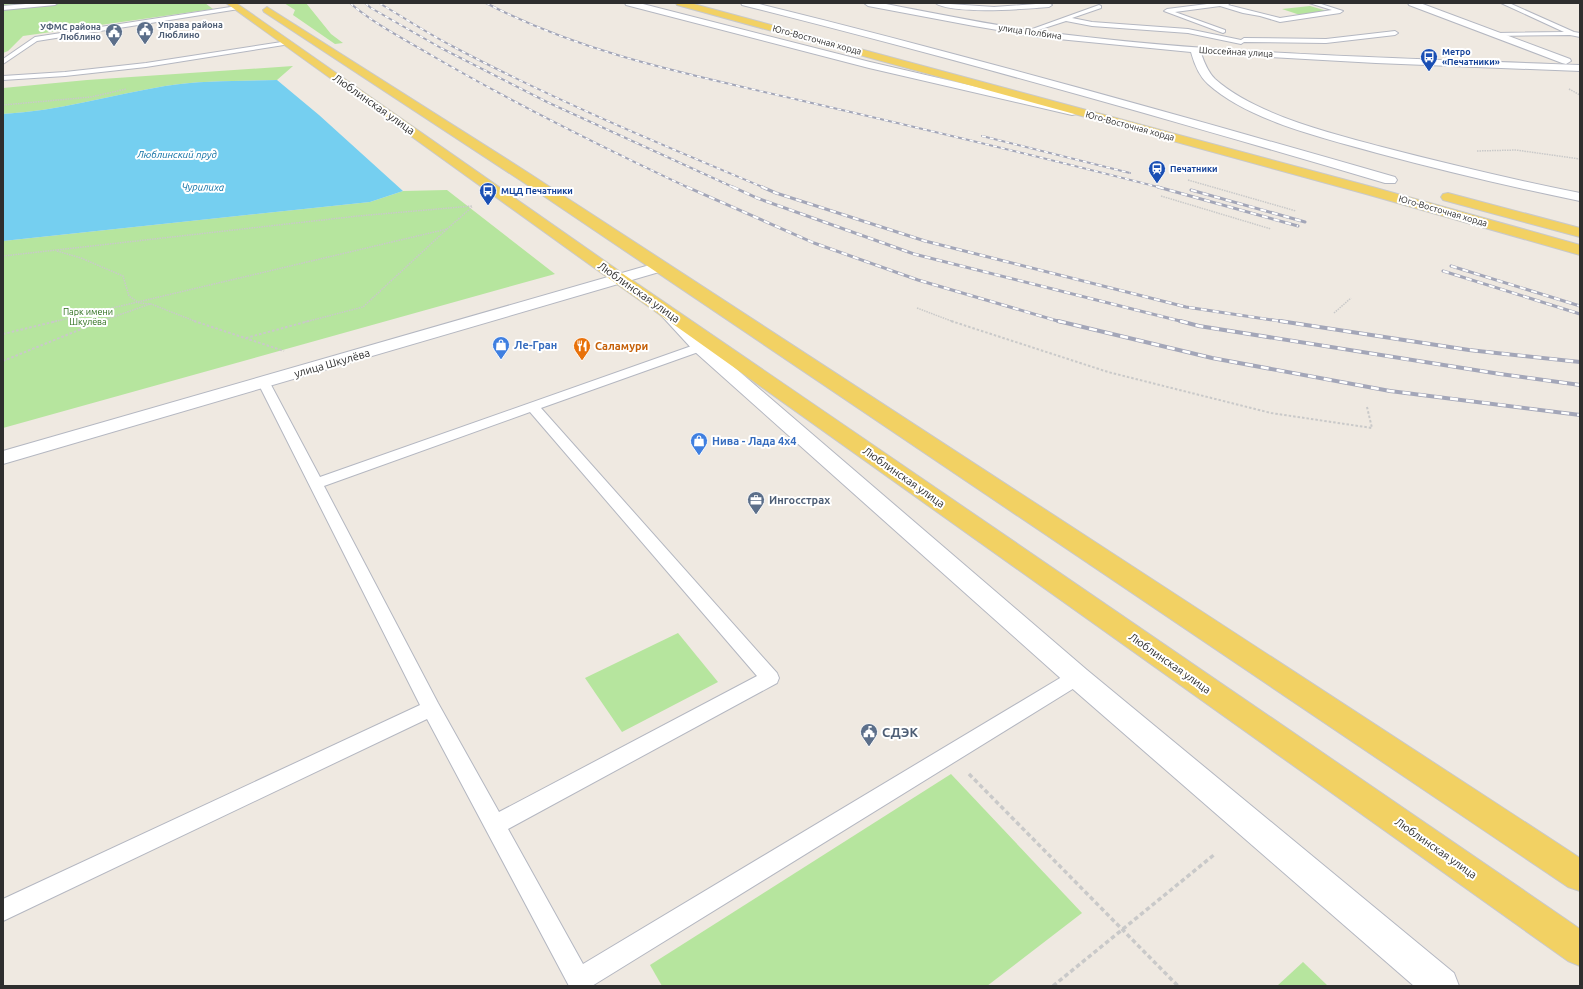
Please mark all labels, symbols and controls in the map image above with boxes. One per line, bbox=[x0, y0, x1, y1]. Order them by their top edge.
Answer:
public building icon: Управа района Люблино bbox=[135, 20, 155, 45]
place label: Управа района Люблино bbox=[158, 20, 223, 40]
place label: УФМС района Люблино bbox=[40, 22, 101, 42]
public building icon: УФМС района Люблино bbox=[104, 22, 124, 47]
street label: Юго-Восточная хорда bbox=[771, 23, 863, 57]
street label: улица Полбина bbox=[998, 23, 1062, 41]
street label: Шоссейная улица bbox=[1199, 45, 1273, 59]
bus stop icon: Метро «Печатники» bbox=[1419, 47, 1439, 72]
place label: Метро «Печатники» bbox=[1442, 47, 1500, 67]
street label: Люблинская улица bbox=[331, 71, 417, 137]
street label: Юго-Восточная хорда bbox=[1084, 109, 1176, 143]
water label: Люблинский пруд bbox=[136, 149, 217, 160]
station icon: Печатники bbox=[1147, 159, 1167, 184]
place label: Печатники bbox=[1170, 164, 1218, 174]
water label: Чурилиха bbox=[182, 181, 225, 193]
bus stop icon: МЦД Печатники bbox=[478, 181, 498, 206]
place label: МЦД Печатники bbox=[501, 186, 573, 196]
street label: Юго-Восточная хорда bbox=[1398, 194, 1488, 228]
street label: Люблинская улица bbox=[596, 259, 682, 325]
park label: Парк имени Шкулёва bbox=[63, 307, 113, 327]
shop icon: Ле-Гран bbox=[491, 335, 511, 360]
restaurant icon: Саламури bbox=[572, 336, 592, 361]
place label: Ле-Гран bbox=[514, 339, 557, 351]
place label: Саламури bbox=[595, 340, 648, 352]
street label: улица Шкулёва bbox=[293, 346, 371, 380]
shop icon: Нива - Лада 4х4 bbox=[689, 431, 709, 456]
place label: Нива - Лада 4х4 bbox=[712, 435, 797, 447]
street label: Люблинская улица bbox=[861, 444, 947, 510]
office icon: Ингосстрах bbox=[746, 490, 766, 515]
place label: Ингосстрах bbox=[769, 494, 830, 506]
street label: Люблинская улица bbox=[1127, 630, 1213, 696]
public building icon: СДЭК bbox=[859, 722, 879, 747]
place label: СДЭК bbox=[882, 725, 918, 739]
street label: Люблинская улица bbox=[1393, 815, 1479, 881]

